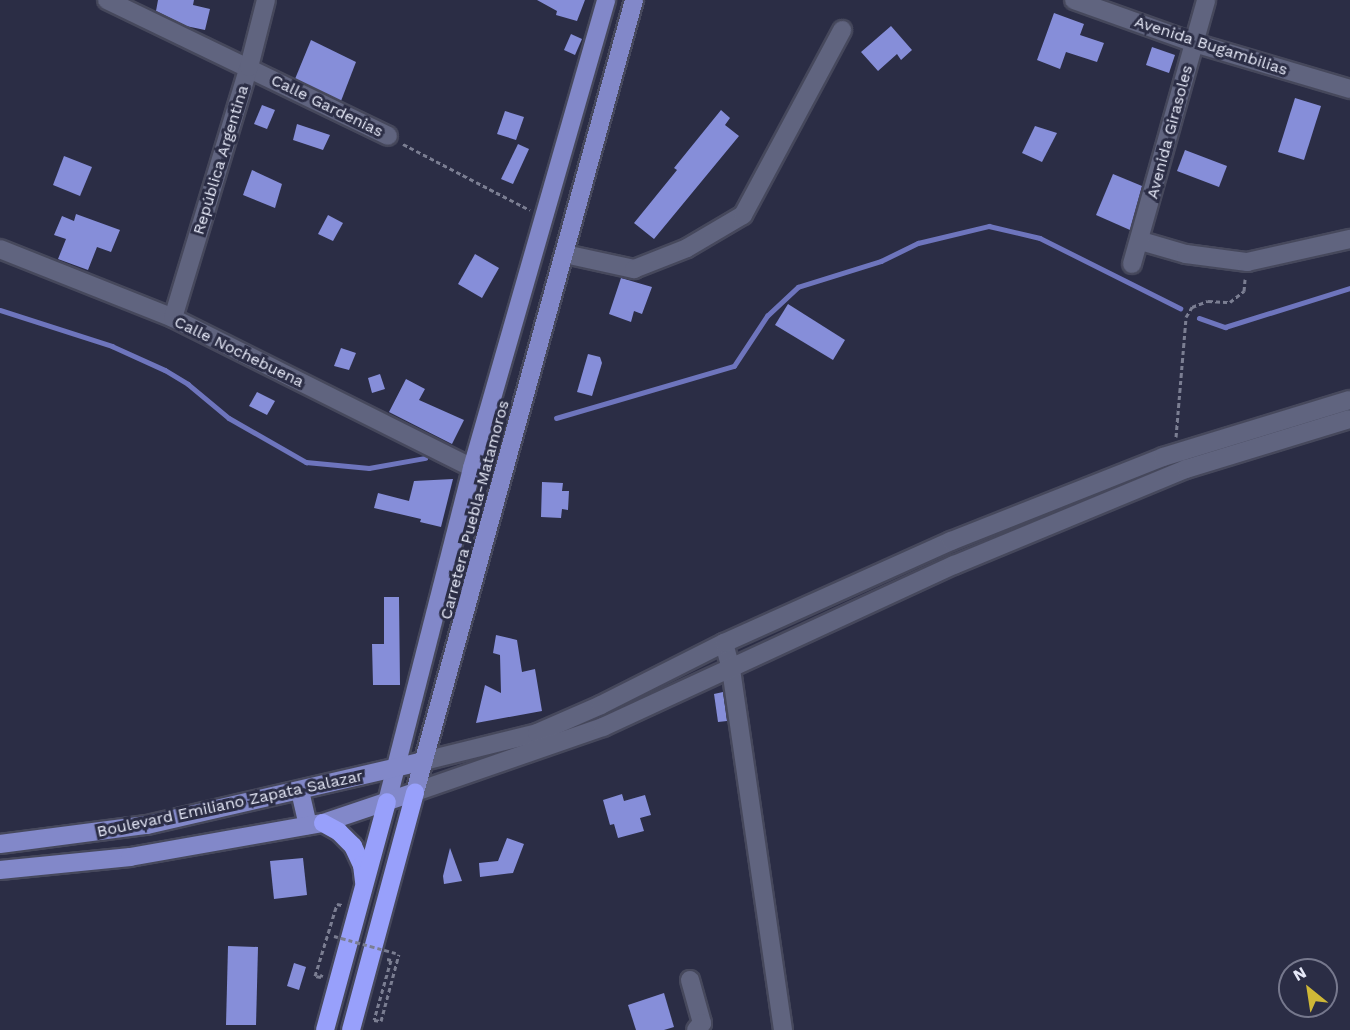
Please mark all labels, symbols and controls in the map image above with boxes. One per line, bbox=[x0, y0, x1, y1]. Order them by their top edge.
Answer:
street label: Avenida Bugambilias bbox=[1132, 12, 1290, 80]
street label: Avenida Girasoles bbox=[1143, 63, 1197, 201]
street label: Calle Gardenias bbox=[268, 71, 386, 141]
street label: República Argentina bbox=[189, 82, 253, 238]
street label: Calle Nochebuena bbox=[171, 312, 307, 392]
street label: Carretera Puebla-Matamoros bbox=[436, 398, 514, 622]
street label: Boulevard Emiliano Zapata Salazar bbox=[95, 766, 365, 842]
north arrow bbox=[1278, 958, 1338, 1018]
text: N bbox=[1290, 963, 1310, 985]

